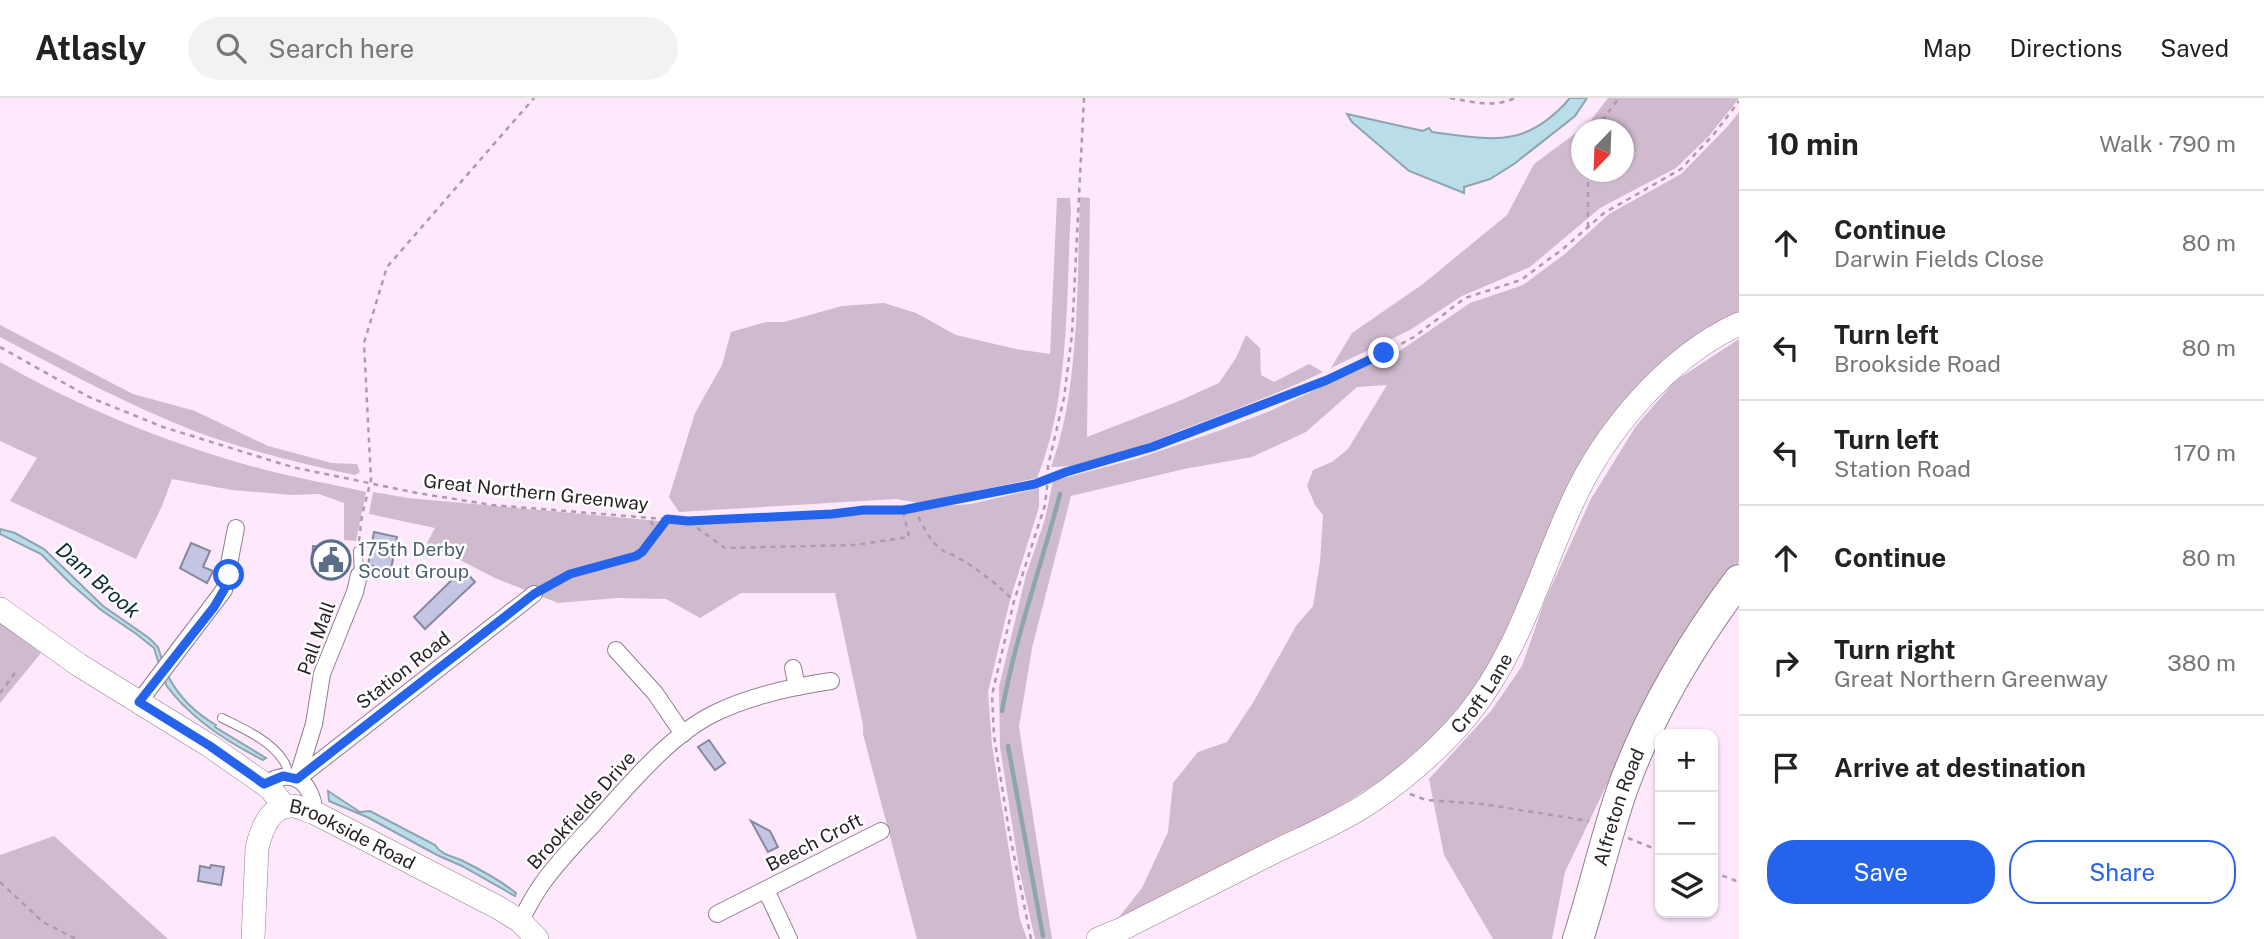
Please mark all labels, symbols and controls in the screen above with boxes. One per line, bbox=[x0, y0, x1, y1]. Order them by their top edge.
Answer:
search box bbox=[188, 17, 678, 80]
text: Atlasly bbox=[35, 29, 146, 67]
icon: search bbox=[212, 29, 250, 67]
text: Search here bbox=[268, 33, 414, 64]
text: Map bbox=[1923, 34, 1972, 62]
text: Directions bbox=[2010, 34, 2122, 62]
text: Saved bbox=[2160, 34, 2229, 62]
north arrow bbox=[1571, 119, 1634, 182]
text: 10 min bbox=[1767, 126, 1859, 162]
text: Walk · 790 m bbox=[2099, 130, 2236, 157]
text: Continue bbox=[1834, 214, 1946, 245]
icon: ahead bbox=[1767, 224, 1805, 262]
text: 80 m bbox=[2182, 229, 2236, 256]
text: Darwin Fields Close bbox=[1834, 245, 2044, 272]
text: Turn left bbox=[1834, 319, 1939, 350]
icon: left bbox=[1767, 329, 1805, 367]
text: 80 m bbox=[2182, 334, 2236, 361]
route end bbox=[1368, 337, 1399, 368]
text: Brookside Road bbox=[1834, 350, 2001, 377]
text: Turn left bbox=[1834, 424, 1939, 455]
icon: left bbox=[1767, 434, 1805, 472]
text: 170 m bbox=[2174, 439, 2236, 466]
text: Station Road bbox=[1834, 455, 1971, 482]
street label: Great Northern Greenway bbox=[422, 469, 650, 515]
water label: Dam Brook bbox=[51, 537, 146, 624]
place label: 175th Derby Scout Group bbox=[358, 538, 469, 582]
public building icon: 175th Derby Scout Group bbox=[310, 539, 352, 581]
icon: ahead bbox=[1767, 539, 1805, 577]
text: Continue bbox=[1834, 542, 1946, 573]
text: 80 m bbox=[2182, 544, 2236, 571]
route start bbox=[213, 559, 244, 590]
street label: Pall Mall bbox=[293, 598, 339, 678]
street label: Station Road bbox=[352, 626, 454, 714]
text: Turn right bbox=[1834, 634, 1956, 665]
icon: right bbox=[1767, 644, 1805, 682]
street label: Croft Lane bbox=[1446, 649, 1517, 738]
text: 380 m bbox=[2167, 649, 2236, 676]
text: Great Northern Greenway bbox=[1834, 665, 2108, 692]
map controls bbox=[1655, 729, 1718, 918]
button: + bbox=[1655, 729, 1718, 792]
street label: Alfreton Road bbox=[1589, 745, 1648, 868]
street label: Brookfields Drive bbox=[522, 746, 640, 874]
icon: arrive bbox=[1767, 749, 1805, 787]
text: Arrive at destination bbox=[1834, 752, 2086, 783]
button: − bbox=[1655, 792, 1718, 855]
street label: Brookside Road bbox=[287, 794, 419, 874]
street label: Beech Croft bbox=[762, 808, 866, 876]
button: Save bbox=[1767, 840, 1995, 904]
button: Share bbox=[2009, 840, 2236, 904]
button: layers bbox=[1655, 855, 1718, 918]

